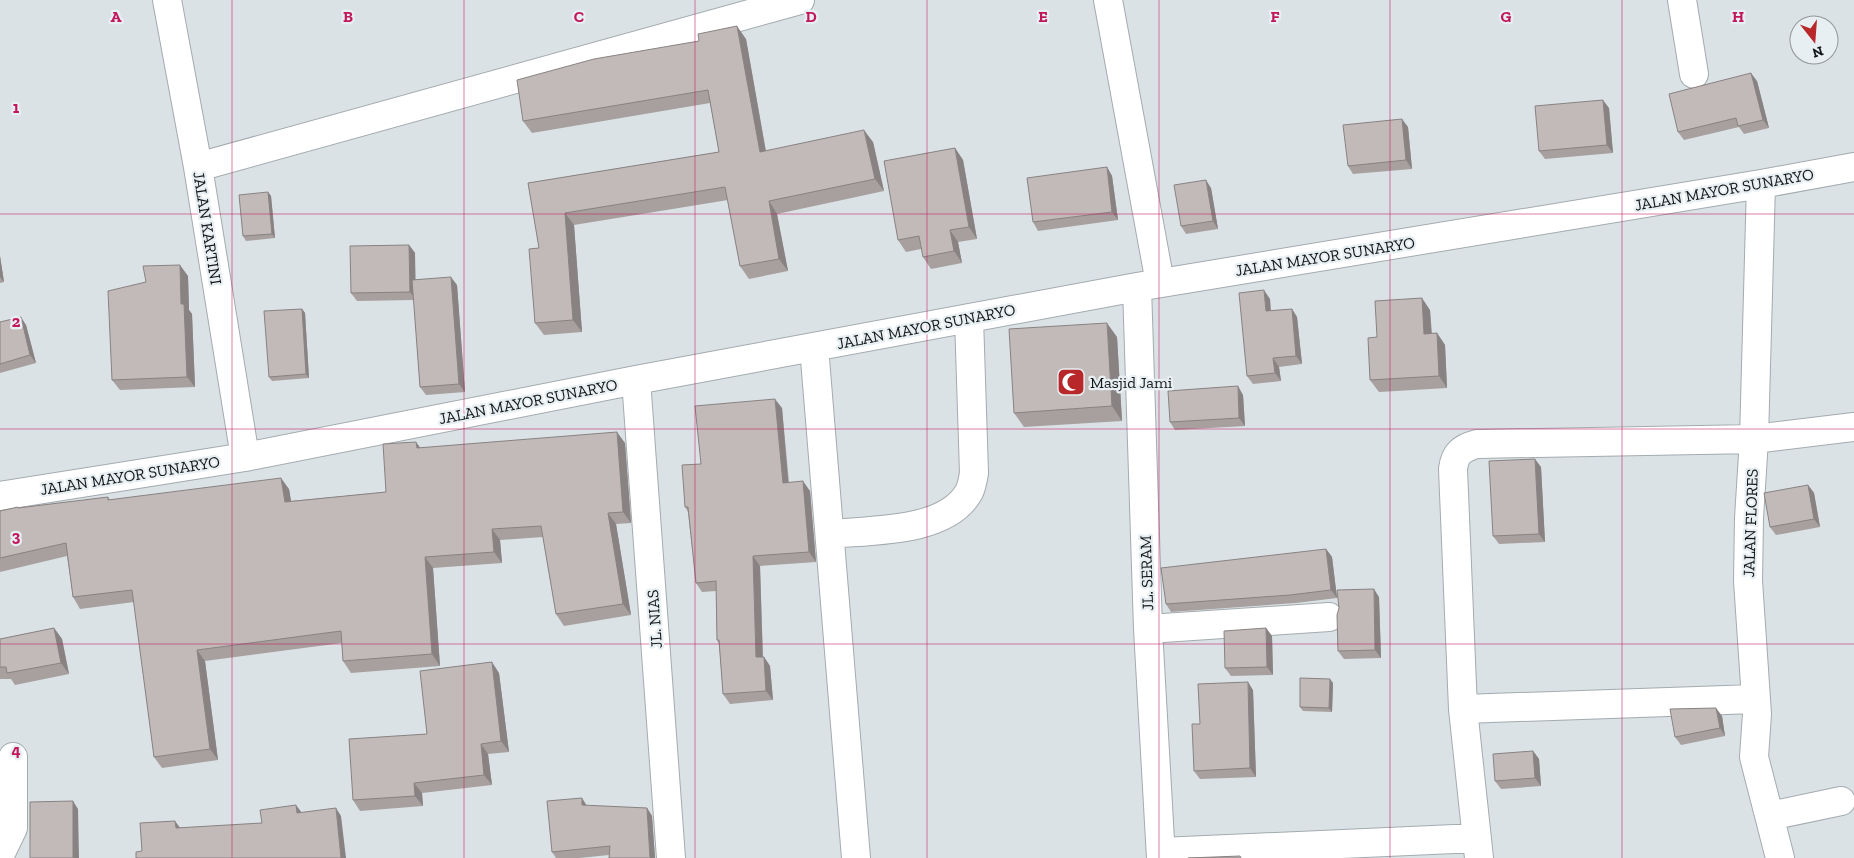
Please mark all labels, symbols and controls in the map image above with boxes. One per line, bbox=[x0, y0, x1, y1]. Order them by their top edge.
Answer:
text: A bbox=[111, 7, 122, 26]
text: B bbox=[343, 7, 353, 26]
text: C bbox=[574, 7, 584, 26]
text: D bbox=[805, 7, 817, 26]
text: E bbox=[1038, 7, 1048, 26]
text: F bbox=[1270, 7, 1280, 26]
text: G bbox=[1501, 7, 1512, 26]
text: H bbox=[1732, 7, 1744, 26]
north arrow bbox=[1789, 15, 1839, 65]
text: N bbox=[1810, 42, 1825, 62]
text: 1 bbox=[13, 98, 20, 117]
street label: JALAN MAYOR SUNARYO bbox=[1633, 164, 1815, 215]
street label: JALAN KARTINI bbox=[189, 170, 226, 286]
street label: JALAN MAYOR SUNARYO bbox=[1234, 233, 1417, 280]
street label: JALAN MAYOR SUNARYO bbox=[835, 300, 1017, 353]
text: 2 bbox=[12, 312, 21, 331]
mosque icon: Masjid Jami bbox=[1056, 367, 1086, 397]
place label: Masjid Jami bbox=[1090, 373, 1173, 392]
street label: JALAN MAYOR SUNARYO bbox=[437, 375, 619, 428]
street label: JALAN MAYOR SUNARYO bbox=[39, 452, 222, 499]
street label: JALAN FLORES bbox=[1739, 468, 1762, 578]
text: 3 bbox=[12, 527, 21, 546]
street label: JL. SERAM bbox=[1136, 535, 1157, 611]
street label: JL. NIAS bbox=[643, 589, 666, 649]
text: 4 bbox=[11, 741, 21, 760]

